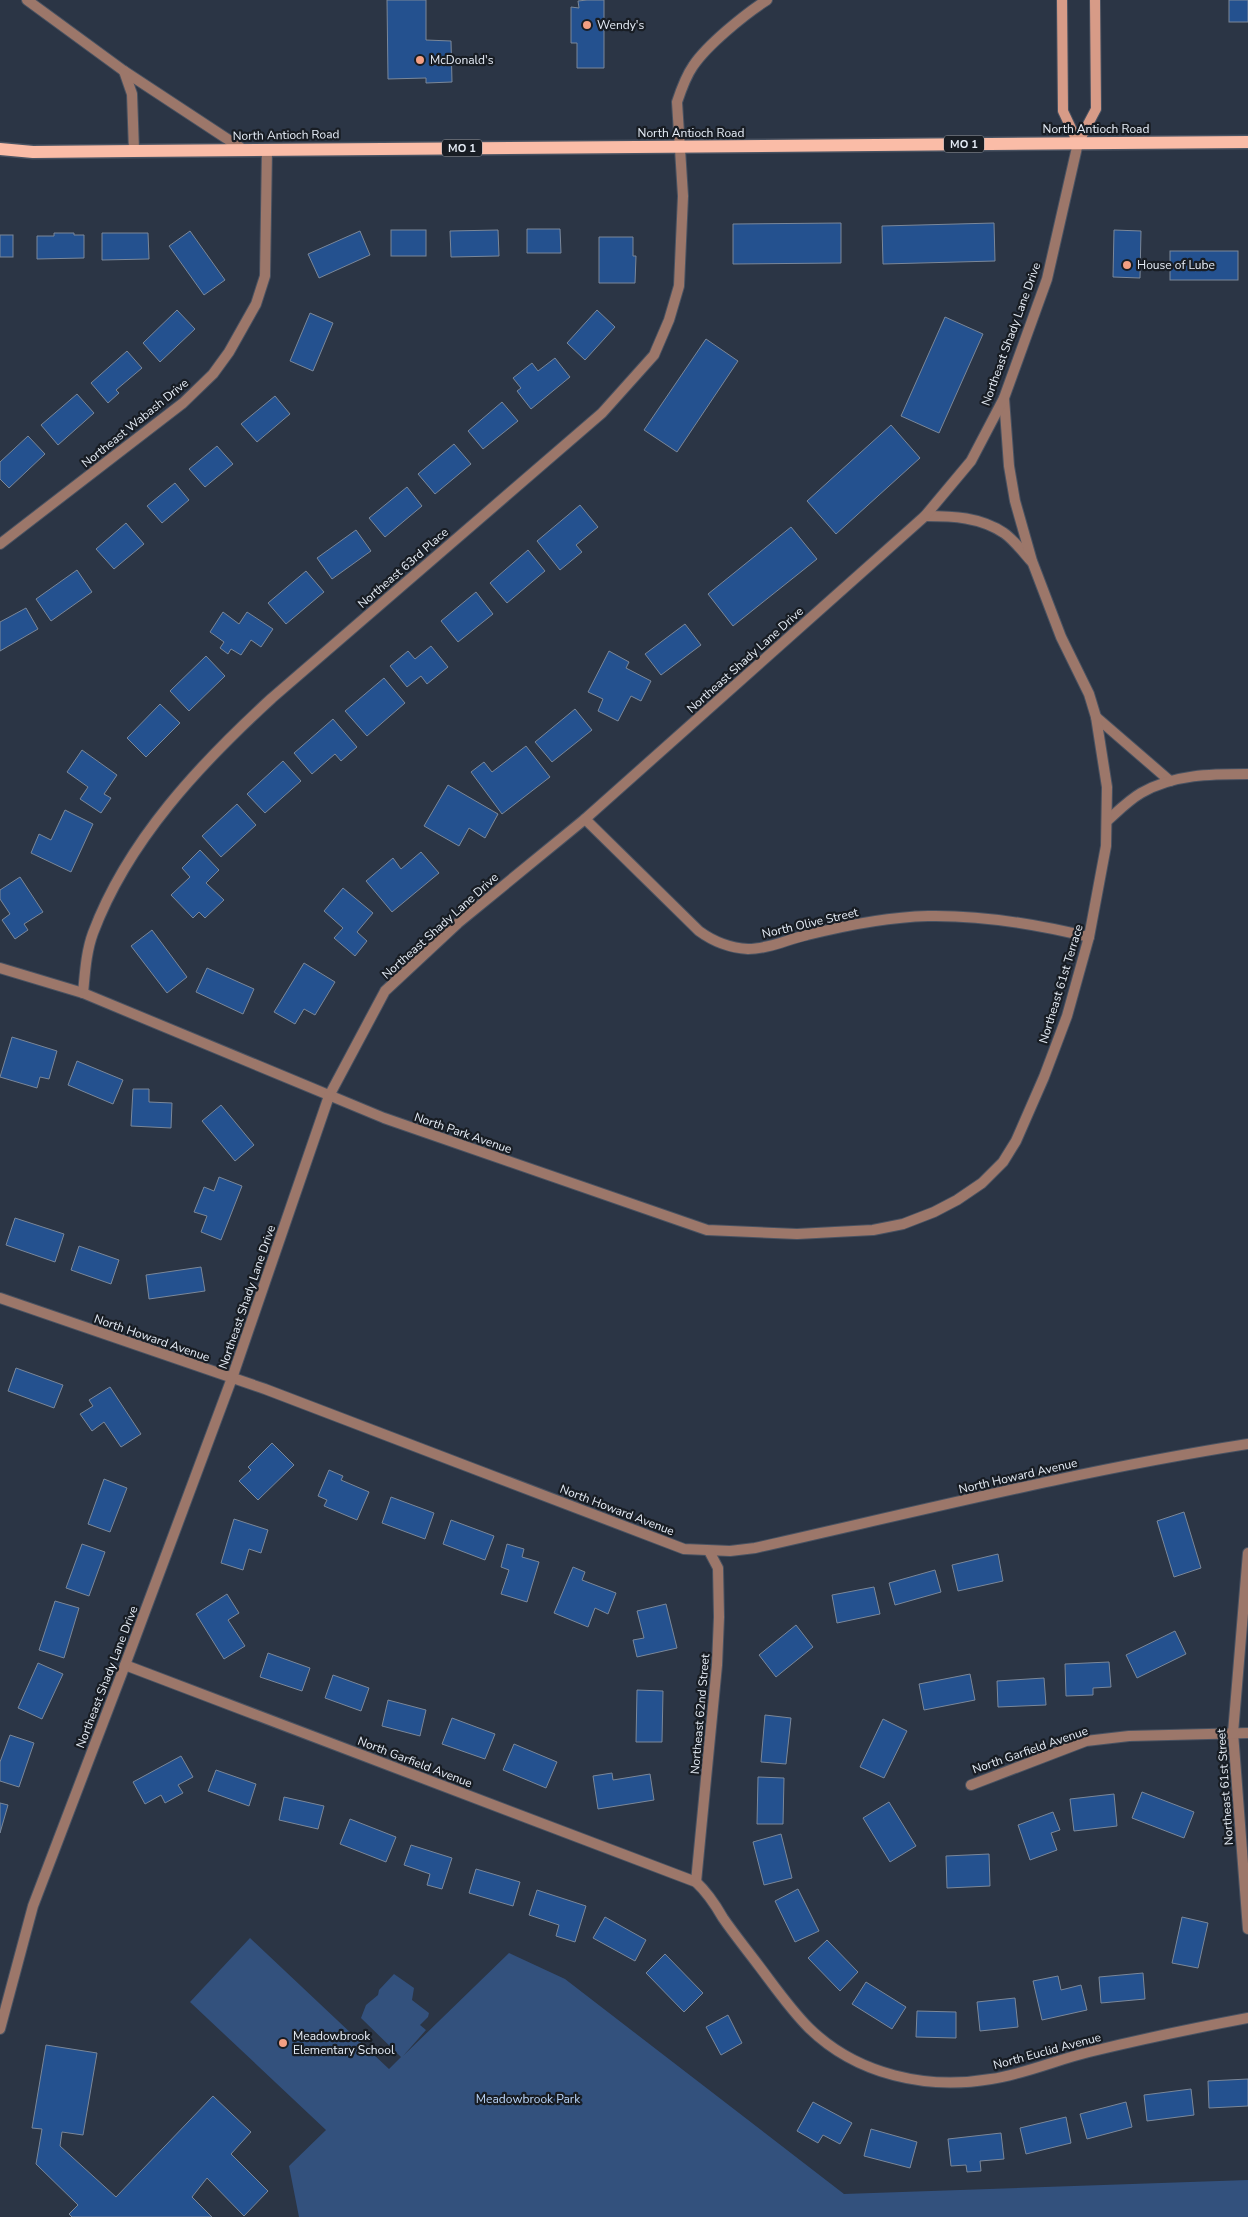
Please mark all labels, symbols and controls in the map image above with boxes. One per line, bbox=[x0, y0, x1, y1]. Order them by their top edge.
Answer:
place label: Wendy's bbox=[597, 17, 645, 33]
marker: Wendy's bbox=[581, 19, 593, 31]
place label: McDonald's bbox=[430, 52, 494, 68]
marker: McDonald's bbox=[414, 54, 426, 66]
street label: North Antioch Road bbox=[1043, 121, 1149, 137]
street label: North Antioch Road bbox=[638, 125, 744, 141]
street label: North Antioch Road bbox=[232, 126, 340, 144]
road number: MO 1 bbox=[944, 136, 984, 152]
road number: MO 1 bbox=[442, 140, 482, 156]
place label: House of Lube bbox=[1137, 257, 1215, 273]
marker: House of Lube bbox=[1121, 259, 1133, 271]
street label: Northeast Shady Lane Drive bbox=[978, 260, 1044, 408]
street label: Northeast Wabash Drive bbox=[78, 375, 192, 471]
street label: Northeast 63rd Place bbox=[354, 524, 452, 612]
street label: Northeast Shady Lane Drive bbox=[683, 603, 807, 717]
street label: Northeast Shady Lane Drive bbox=[378, 869, 502, 983]
street label: North Olive Street bbox=[760, 904, 860, 942]
street label: Northeast 61st Terrace bbox=[1035, 922, 1087, 1046]
street label: North Park Avenue bbox=[412, 1109, 514, 1157]
street label: Northeast Shady Lane Drive bbox=[215, 1223, 279, 1371]
street label: North Howard Avenue bbox=[92, 1311, 212, 1365]
street label: North Howard Avenue bbox=[957, 1455, 1079, 1497]
street label: North Howard Avenue bbox=[557, 1481, 677, 1539]
street label: Northeast Shady Lane Drive bbox=[72, 1603, 142, 1751]
street label: Northeast 62nd Street bbox=[687, 1652, 713, 1775]
street label: North Garfield Avenue bbox=[970, 1723, 1090, 1777]
street label: Northeast 61st Street bbox=[1213, 1727, 1237, 1846]
street label: North Garfield Avenue bbox=[355, 1733, 475, 1791]
place label: Meadowbrook Elementary School bbox=[293, 2028, 395, 2058]
street label: North Euclid Avenue bbox=[991, 2029, 1103, 2073]
marker: Meadowbrook Elementary School bbox=[277, 2037, 289, 2049]
park label: Meadowbrook Park bbox=[476, 2091, 581, 2107]

